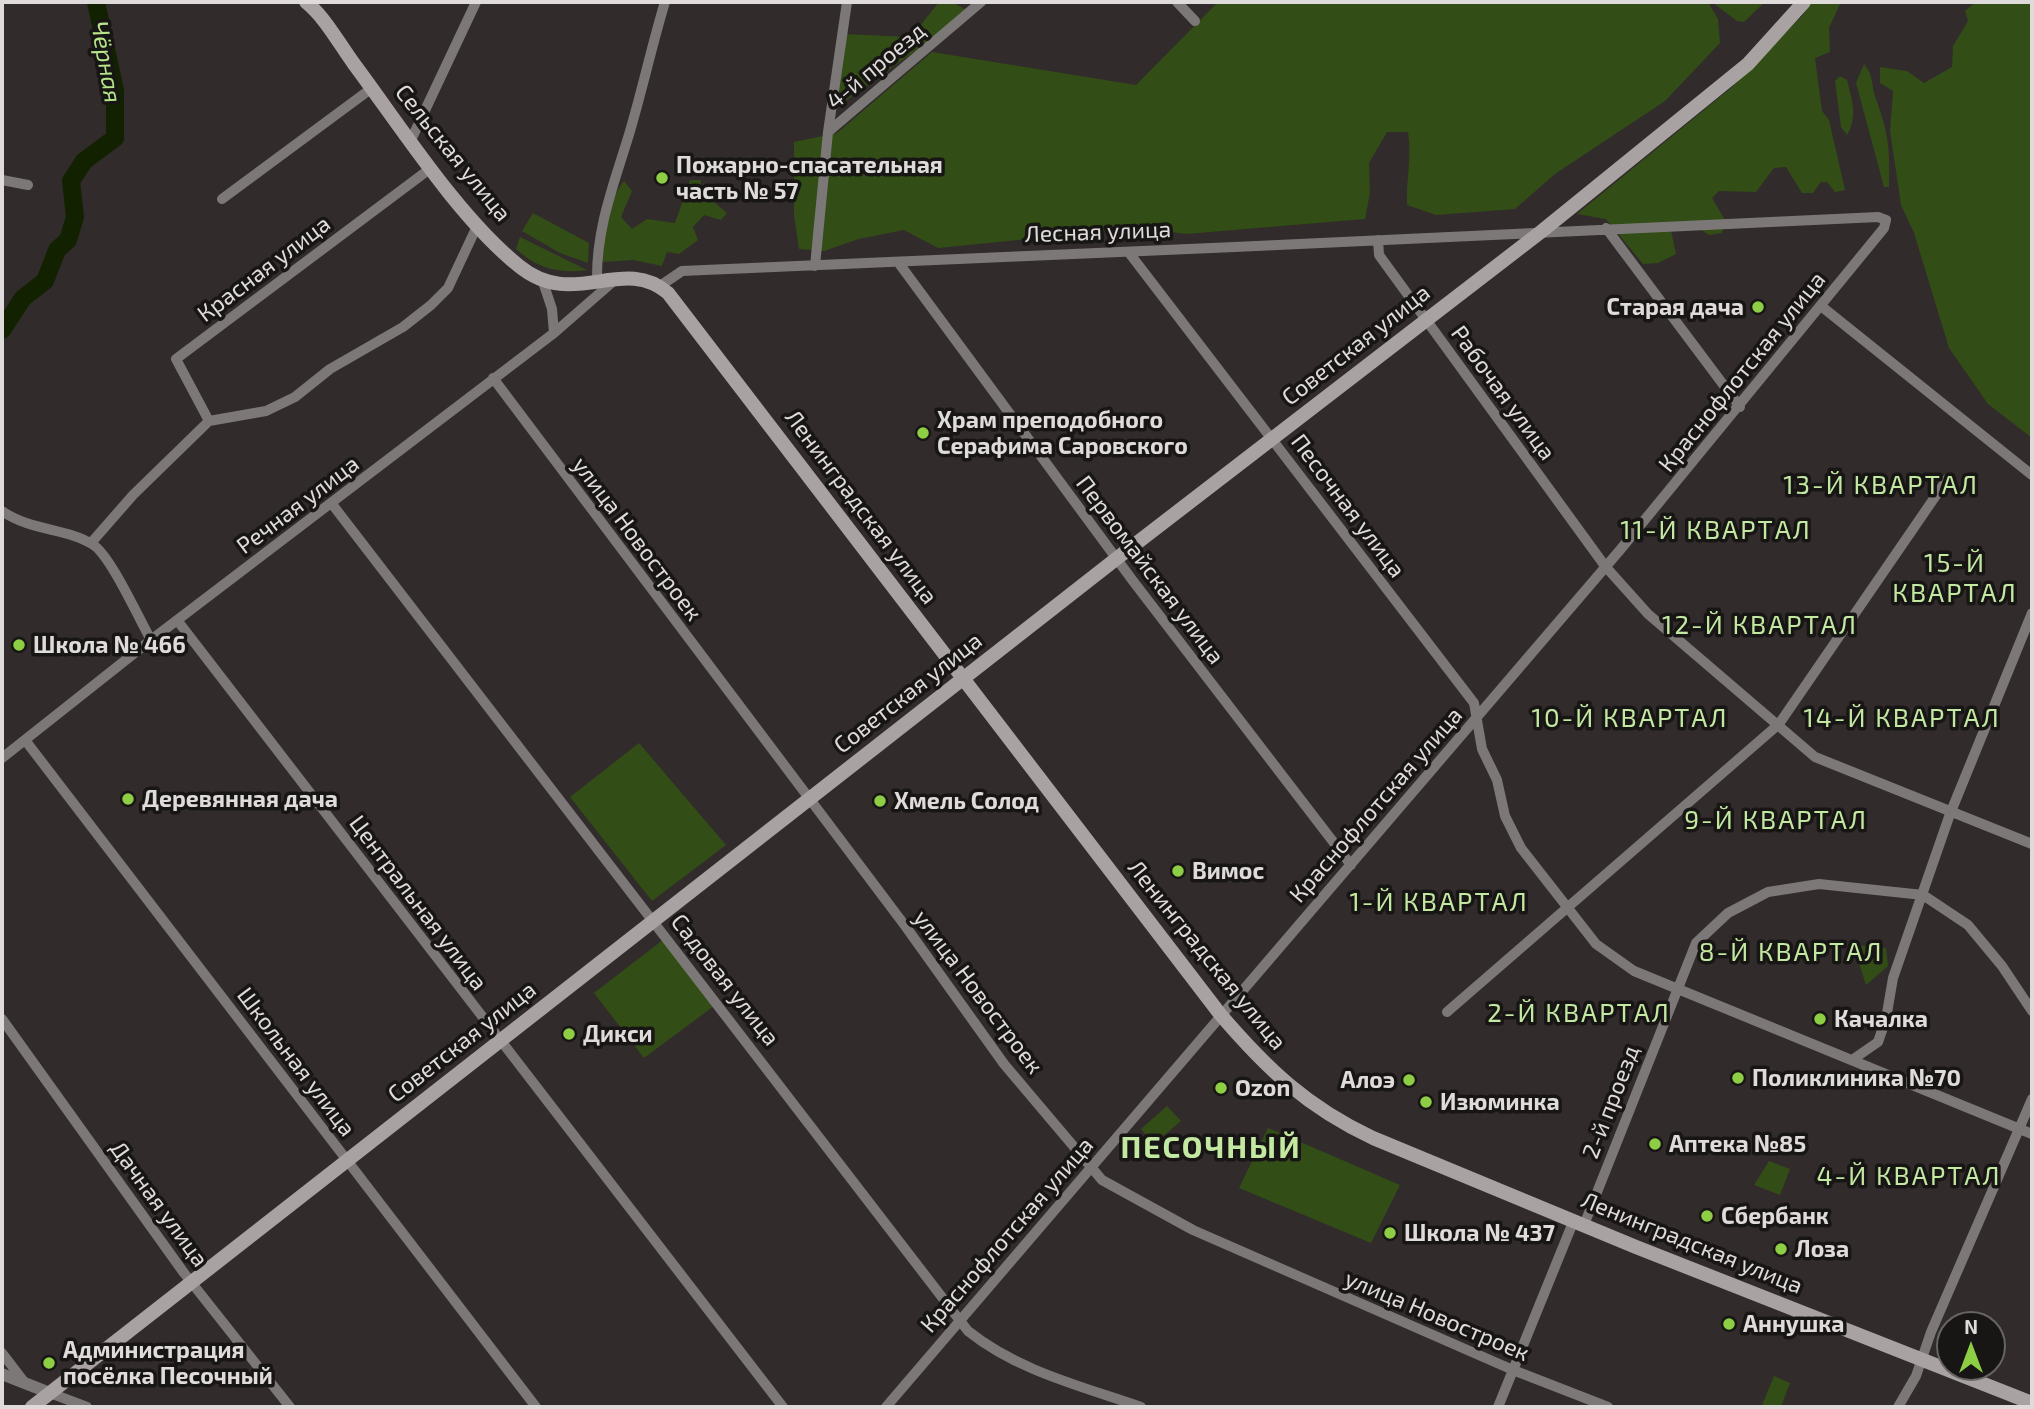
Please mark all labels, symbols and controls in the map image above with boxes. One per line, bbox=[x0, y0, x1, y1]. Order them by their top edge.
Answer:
street label: 4-й проезд bbox=[821, 17, 931, 115]
water label: Чёрная bbox=[85, 19, 127, 105]
street label: Сельская улица bbox=[389, 79, 517, 227]
place label: Пожарно-спасательная часть № 57 bbox=[676, 151, 943, 205]
marker: Пожарно-спасательная часть № 57 bbox=[654, 170, 670, 186]
street label: Красная улица bbox=[192, 210, 336, 328]
street label: Лесная улица bbox=[1024, 216, 1172, 248]
street label: Краснофлотская улица bbox=[1653, 266, 1831, 478]
street label: Советская улица bbox=[1277, 279, 1435, 411]
place label: Старая дача bbox=[1607, 293, 1744, 321]
marker: Старая дача bbox=[1750, 299, 1766, 315]
street label: Рабочая улица bbox=[1445, 320, 1561, 466]
street label: Ленинградская улица bbox=[779, 404, 943, 610]
place label: Храм преподобного Серафима Саровского bbox=[937, 406, 1188, 460]
marker: Храм преподобного Серафима Саровского bbox=[915, 425, 931, 441]
street label: Песочная улица bbox=[1285, 429, 1411, 583]
street label: Речная улица bbox=[231, 450, 365, 560]
street label: улица Новостроек bbox=[567, 452, 707, 626]
district label: 13-Й КВАРТАЛ bbox=[1785, 469, 1977, 501]
street label: Первомайская улица bbox=[1070, 470, 1230, 670]
district label: 11-Й КВАРТАЛ bbox=[1622, 514, 1810, 546]
district label: 15-Й КВАРТАЛ bbox=[1893, 547, 2017, 608]
district label: 12-Й КВАРТАЛ bbox=[1664, 609, 1856, 641]
street label: Советская улица bbox=[829, 627, 987, 759]
place label: Школа № 466 bbox=[33, 631, 186, 659]
marker: Школа № 466 bbox=[11, 637, 27, 653]
street label: Краснофлотская улица bbox=[1284, 702, 1468, 908]
district label: 10-Й КВАРТАЛ bbox=[1533, 702, 1727, 734]
district label: 14-Й КВАРТАЛ bbox=[1805, 702, 1999, 734]
place label: Деревянная дача bbox=[142, 785, 338, 813]
place label: Хмель Солод bbox=[894, 787, 1039, 815]
marker: Деревянная дача bbox=[120, 791, 136, 807]
marker: Хмель Солод bbox=[872, 793, 888, 809]
district label: 9-Й КВАРТАЛ bbox=[1686, 804, 1866, 836]
street label: Центральная улица bbox=[343, 810, 493, 996]
street label: Ленинградская улица bbox=[1122, 855, 1292, 1055]
place label: Вимос bbox=[1192, 857, 1264, 885]
marker: Вимос bbox=[1170, 863, 1186, 879]
district label: 1-Й КВАРТАЛ bbox=[1351, 886, 1527, 918]
street label: улица Новостроек bbox=[908, 905, 1048, 1079]
street label: Садовая улица bbox=[665, 909, 785, 1051]
district label: 8-Й КВАРТАЛ bbox=[1700, 936, 1882, 968]
street label: Советская улица bbox=[383, 976, 541, 1108]
street label: Школьная улица bbox=[231, 982, 361, 1142]
district label: 2-Й КВАРТАЛ bbox=[1489, 997, 1669, 1029]
place label: Качалка bbox=[1834, 1005, 1928, 1033]
marker: Качалка bbox=[1812, 1011, 1828, 1027]
place label: Дикси bbox=[583, 1020, 653, 1048]
marker: Дикси bbox=[561, 1026, 577, 1042]
street label: 2-й проезд bbox=[1577, 1042, 1645, 1162]
place label: Поликлиника №70 bbox=[1752, 1064, 1961, 1092]
place label: Алоэ bbox=[1341, 1066, 1395, 1094]
marker: Поликлиника №70 bbox=[1730, 1070, 1746, 1086]
marker: Алоэ bbox=[1401, 1072, 1417, 1088]
place label: Ozon bbox=[1235, 1074, 1290, 1102]
marker: Ozon bbox=[1213, 1080, 1229, 1096]
place label: Изюминка bbox=[1440, 1088, 1560, 1116]
marker: Изюминка bbox=[1418, 1094, 1434, 1110]
district label: ПЕСОЧНЫЙ bbox=[1121, 1130, 1301, 1166]
place label: Аптека №85 bbox=[1669, 1130, 1806, 1158]
street label: Краснофлотская улица bbox=[915, 1132, 1099, 1338]
street label: Дачная улица bbox=[104, 1136, 214, 1272]
marker: Аптека №85 bbox=[1647, 1136, 1663, 1152]
district label: 4-Й КВАРТАЛ bbox=[1818, 1160, 2000, 1192]
street label: Ленинградская улица bbox=[1577, 1186, 1807, 1300]
place label: Сбербанк bbox=[1721, 1202, 1829, 1230]
marker: Сбербанк bbox=[1699, 1208, 1715, 1224]
place label: Школа № 437 bbox=[1404, 1219, 1555, 1247]
marker: Школа № 437 bbox=[1382, 1225, 1398, 1241]
place label: Лоза bbox=[1795, 1235, 1849, 1263]
marker: Лоза bbox=[1773, 1241, 1789, 1257]
street label: улица Новостроек bbox=[1341, 1265, 1533, 1367]
place label: Аннушка bbox=[1743, 1310, 1844, 1338]
north arrow bbox=[1936, 1311, 2006, 1381]
text: N bbox=[1964, 1315, 1978, 1338]
marker: Аннушка bbox=[1721, 1316, 1737, 1332]
place label: Администрация посёлка Песочный bbox=[63, 1336, 273, 1390]
marker: Администрация посёлка Песочный bbox=[41, 1355, 57, 1371]

